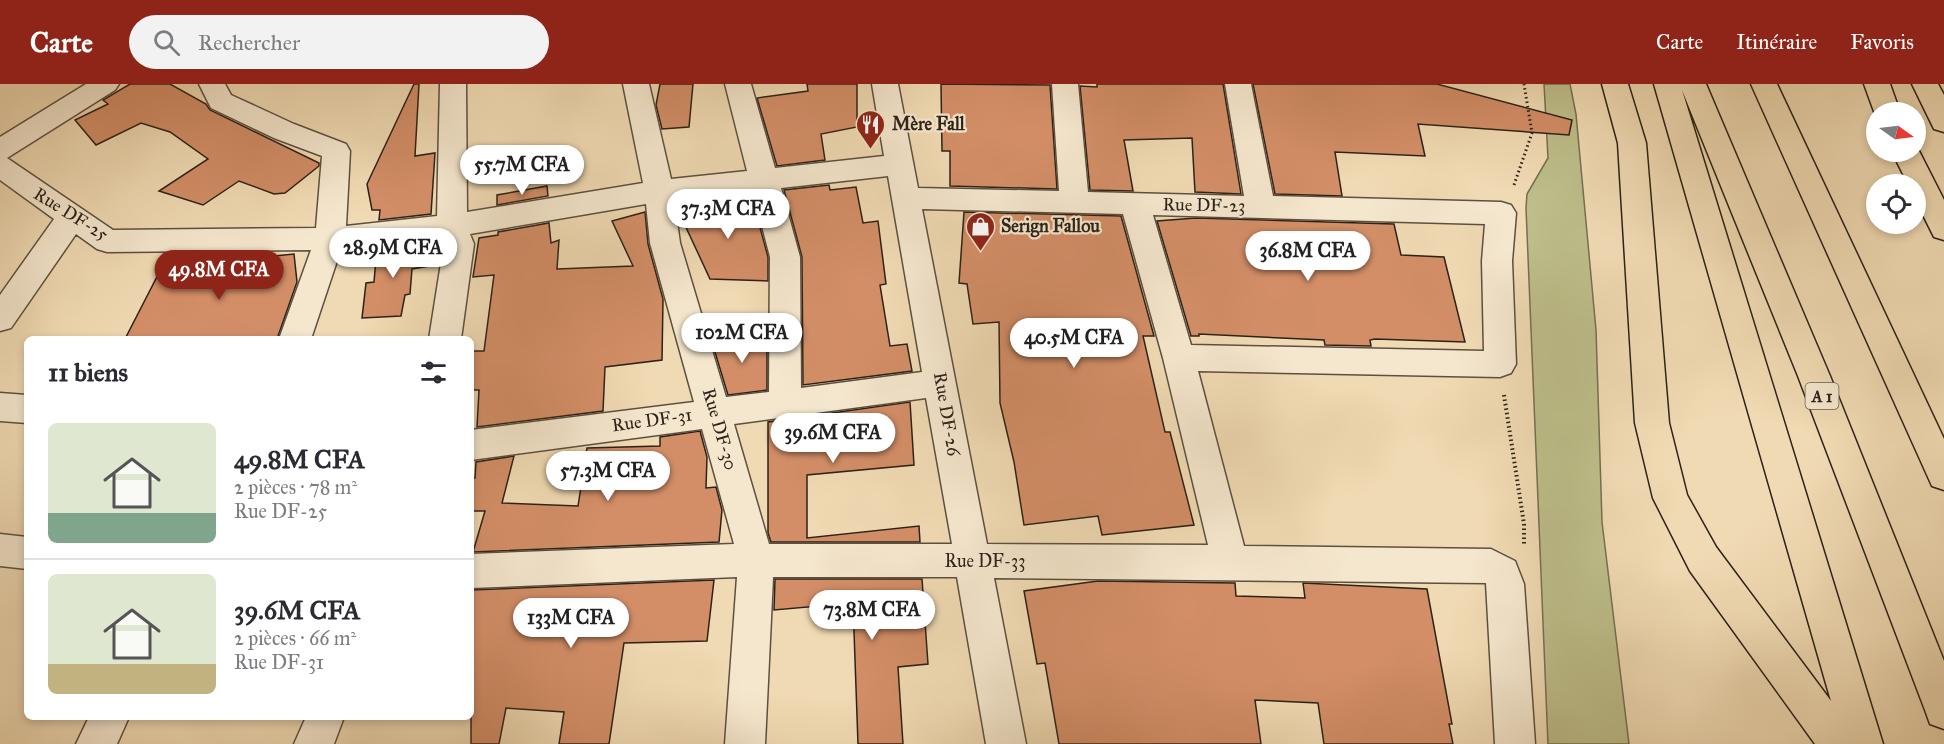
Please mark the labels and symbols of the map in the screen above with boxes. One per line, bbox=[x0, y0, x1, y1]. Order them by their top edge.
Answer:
north arrow bbox=[1866, 102, 1926, 162]
restaurant icon: Mère Fall bbox=[855, 108, 887, 150]
place label: Mère Fall bbox=[892, 113, 966, 135]
pin: 55.7M CFA bbox=[453, 145, 591, 196]
street label: Rue DF-25 bbox=[30, 182, 113, 246]
pin: 37.3M CFA bbox=[659, 189, 797, 240]
street label: Rue DF-23 bbox=[1162, 193, 1246, 217]
shop icon: Serign Fallou bbox=[964, 210, 996, 252]
place label: Serign Fallou bbox=[1001, 215, 1100, 238]
pin: 28.9M CFA bbox=[324, 228, 462, 279]
pin: 36.8M CFA bbox=[1239, 231, 1377, 282]
pin: 49.8M CFA bbox=[150, 250, 288, 301]
pin: 102M CFA bbox=[680, 313, 804, 364]
pin: 40.5M CFA bbox=[1005, 318, 1143, 369]
street label: Rue DF-26 bbox=[929, 370, 965, 458]
road number: A 1 bbox=[1806, 383, 1838, 409]
street label: Rue DF-30 bbox=[698, 385, 742, 473]
street label: Rue DF-31 bbox=[610, 403, 694, 437]
pin: 39.6M CFA bbox=[764, 413, 902, 464]
pin: 57.3M CFA bbox=[539, 451, 677, 502]
street label: Rue DF-33 bbox=[944, 550, 1026, 572]
pin: 73.8M CFA bbox=[803, 590, 941, 641]
pin: 133M CFA bbox=[509, 598, 633, 649]

